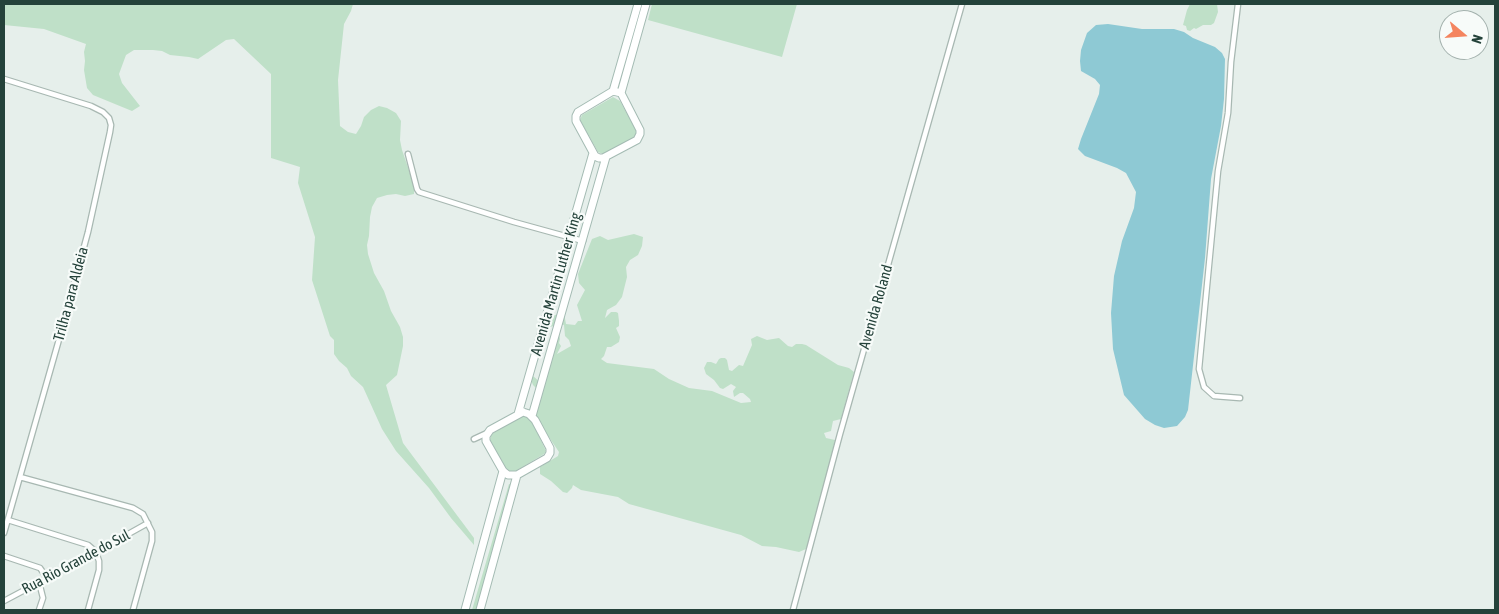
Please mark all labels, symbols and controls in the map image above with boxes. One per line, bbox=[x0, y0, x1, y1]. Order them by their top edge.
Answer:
north arrow bbox=[1439, 10, 1489, 60]
text: N bbox=[1468, 33, 1486, 46]
street label: Avenida Martin Luther King bbox=[527, 210, 585, 358]
street label: Trilha para Aldeia bbox=[50, 245, 92, 343]
street label: Avenida Roland bbox=[855, 263, 897, 351]
street label: Rua Rio Grande do Sul bbox=[19, 526, 133, 598]

